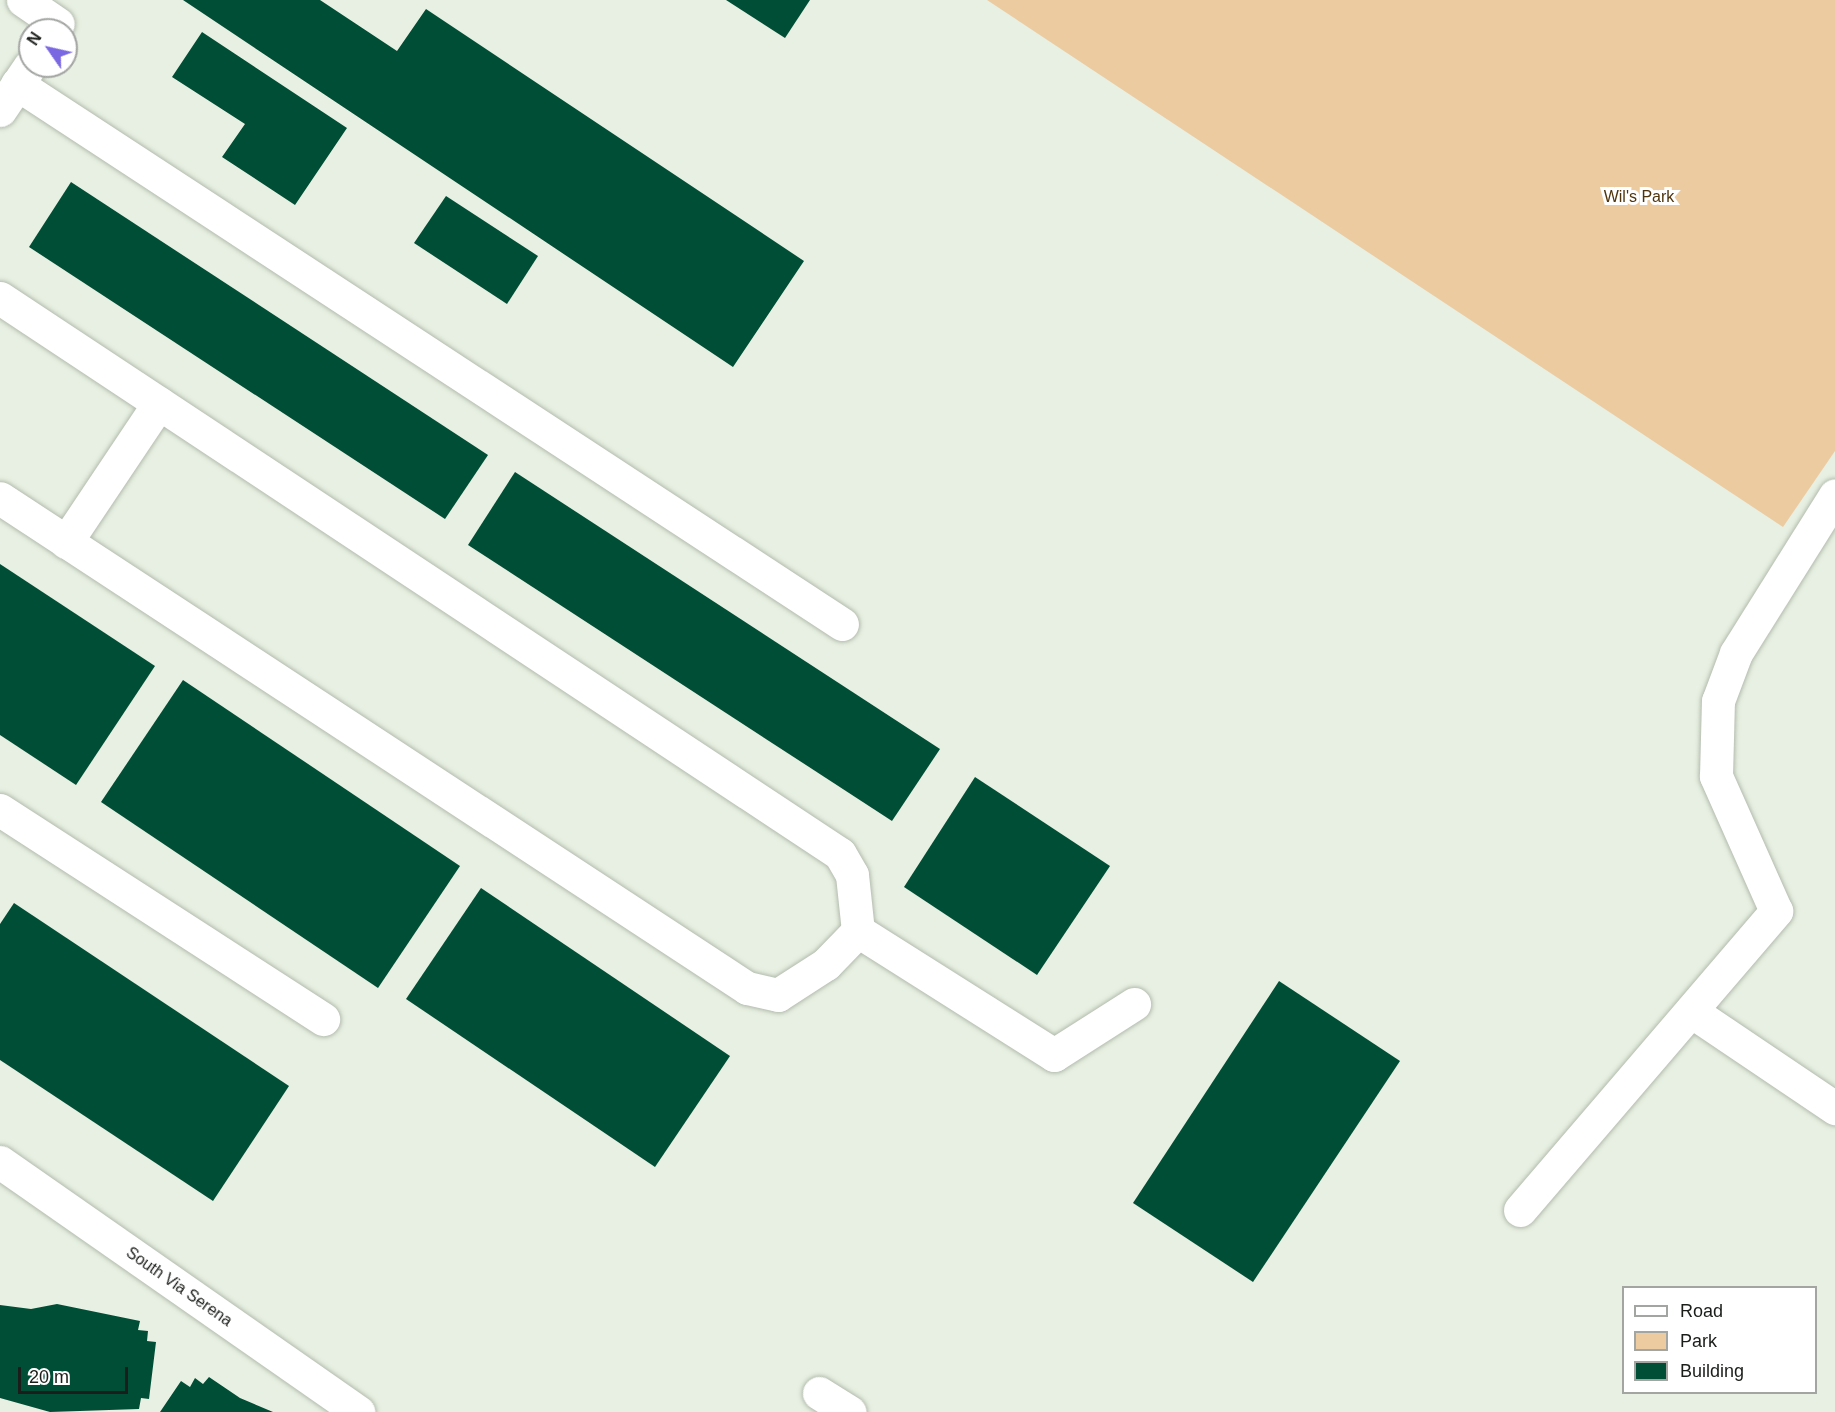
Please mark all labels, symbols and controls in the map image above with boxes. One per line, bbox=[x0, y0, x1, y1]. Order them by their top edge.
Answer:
north arrow bbox=[18, 18, 78, 78]
text: N bbox=[24, 29, 45, 48]
park label: Wil's Park bbox=[1604, 187, 1674, 207]
street label: South Via Serena bbox=[122, 1243, 236, 1331]
legend bbox=[1622, 1286, 1817, 1394]
text: Road bbox=[1680, 1301, 1723, 1321]
text: Park bbox=[1680, 1331, 1717, 1351]
scale bar bbox=[21, 1355, 130, 1393]
text: Building bbox=[1680, 1361, 1744, 1381]
text: 20 m bbox=[29, 1367, 69, 1387]

